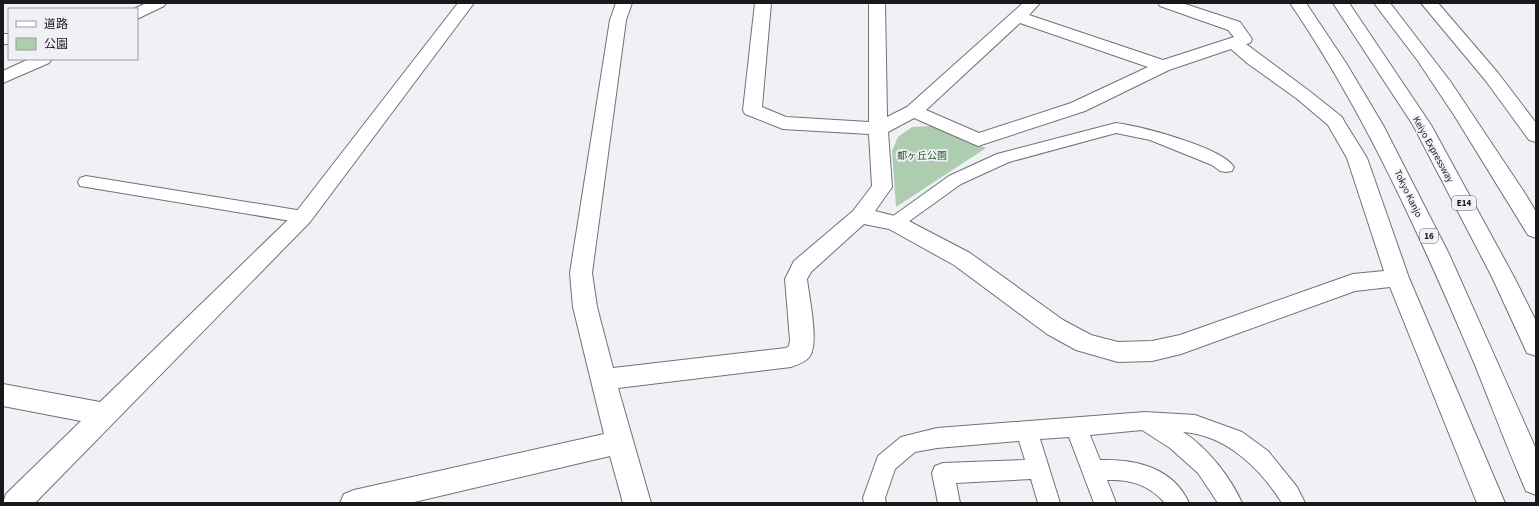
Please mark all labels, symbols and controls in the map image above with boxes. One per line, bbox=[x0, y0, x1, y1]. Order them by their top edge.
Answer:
legend bbox=[8, 8, 138, 60]
text: 道路 bbox=[44, 16, 68, 33]
text: 公園 bbox=[44, 36, 68, 53]
street label: Keiyo Expressway bbox=[1409, 114, 1457, 185]
park label: 都ヶ丘公園 bbox=[897, 149, 947, 163]
street label: Tokyo Kanjo bbox=[1391, 167, 1426, 220]
road number: E14 bbox=[1452, 196, 1476, 210]
road number: 16 bbox=[1420, 229, 1438, 243]

